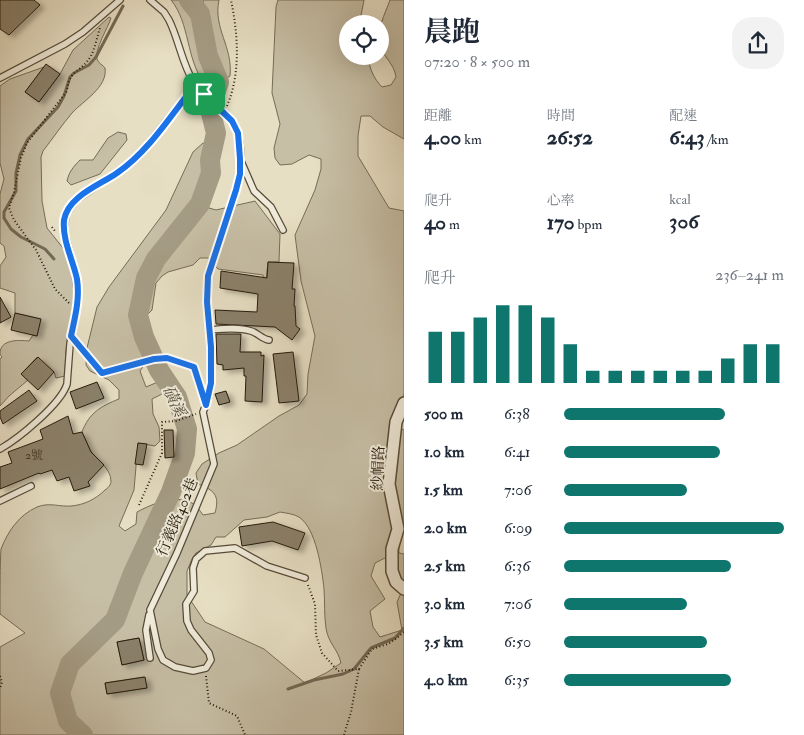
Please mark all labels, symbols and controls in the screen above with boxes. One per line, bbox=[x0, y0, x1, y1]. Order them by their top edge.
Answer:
map controls bbox=[339, 15, 389, 65]
button: locate bbox=[339, 15, 389, 65]
text: 晨跑 bbox=[424, 15, 480, 50]
button: share bbox=[732, 17, 784, 69]
text: 07:20 · 8 × 500 m bbox=[424, 52, 530, 72]
pin bbox=[183, 73, 225, 115]
icon: arrive bbox=[190, 80, 218, 108]
text: 距離 bbox=[424, 107, 452, 124]
text: 時間 bbox=[547, 107, 575, 124]
text: 配速 bbox=[669, 107, 697, 124]
text: 4.00 bbox=[424, 124, 461, 151]
text: 26:52 bbox=[547, 124, 593, 151]
text: 6:43 bbox=[669, 124, 705, 151]
text: km bbox=[461, 131, 482, 148]
text: /km bbox=[705, 131, 729, 148]
text: kcal bbox=[669, 191, 691, 208]
text: 爬升 bbox=[424, 192, 452, 209]
text: 心率 bbox=[547, 192, 575, 209]
text: 306 bbox=[669, 208, 699, 235]
text: 40 bbox=[424, 209, 446, 236]
text: 170 bbox=[547, 209, 575, 236]
text: m bbox=[446, 216, 460, 233]
text: bpm bbox=[575, 216, 602, 233]
text: 236–241 m bbox=[715, 265, 784, 285]
text: 爬升 bbox=[424, 268, 456, 288]
water label: 磺溪 bbox=[158, 383, 191, 422]
text: 500 m bbox=[424, 404, 463, 424]
text: 6:38 bbox=[504, 404, 530, 424]
text: 1.0 km bbox=[424, 442, 464, 462]
text: 6:41 bbox=[504, 442, 530, 462]
street label: 紗帽路 bbox=[368, 445, 389, 491]
house number: 2號 bbox=[25, 448, 43, 463]
street label: 行義路402巷 bbox=[152, 475, 202, 559]
text: 1.5 km bbox=[424, 480, 463, 500]
text: 7:06 bbox=[504, 480, 532, 500]
text: 2.0 km bbox=[424, 518, 467, 538]
text: 6:09 bbox=[504, 518, 532, 538]
text: 2.5 km bbox=[424, 556, 465, 576]
text: 6:36 bbox=[504, 556, 530, 576]
text: 3.0 km bbox=[424, 594, 465, 614]
text: 7:06 bbox=[504, 594, 532, 614]
text: 3.5 km bbox=[424, 632, 463, 652]
text: 6:50 bbox=[504, 632, 531, 652]
text: 4.0 km bbox=[424, 670, 468, 690]
text: 6:35 bbox=[504, 670, 529, 690]

